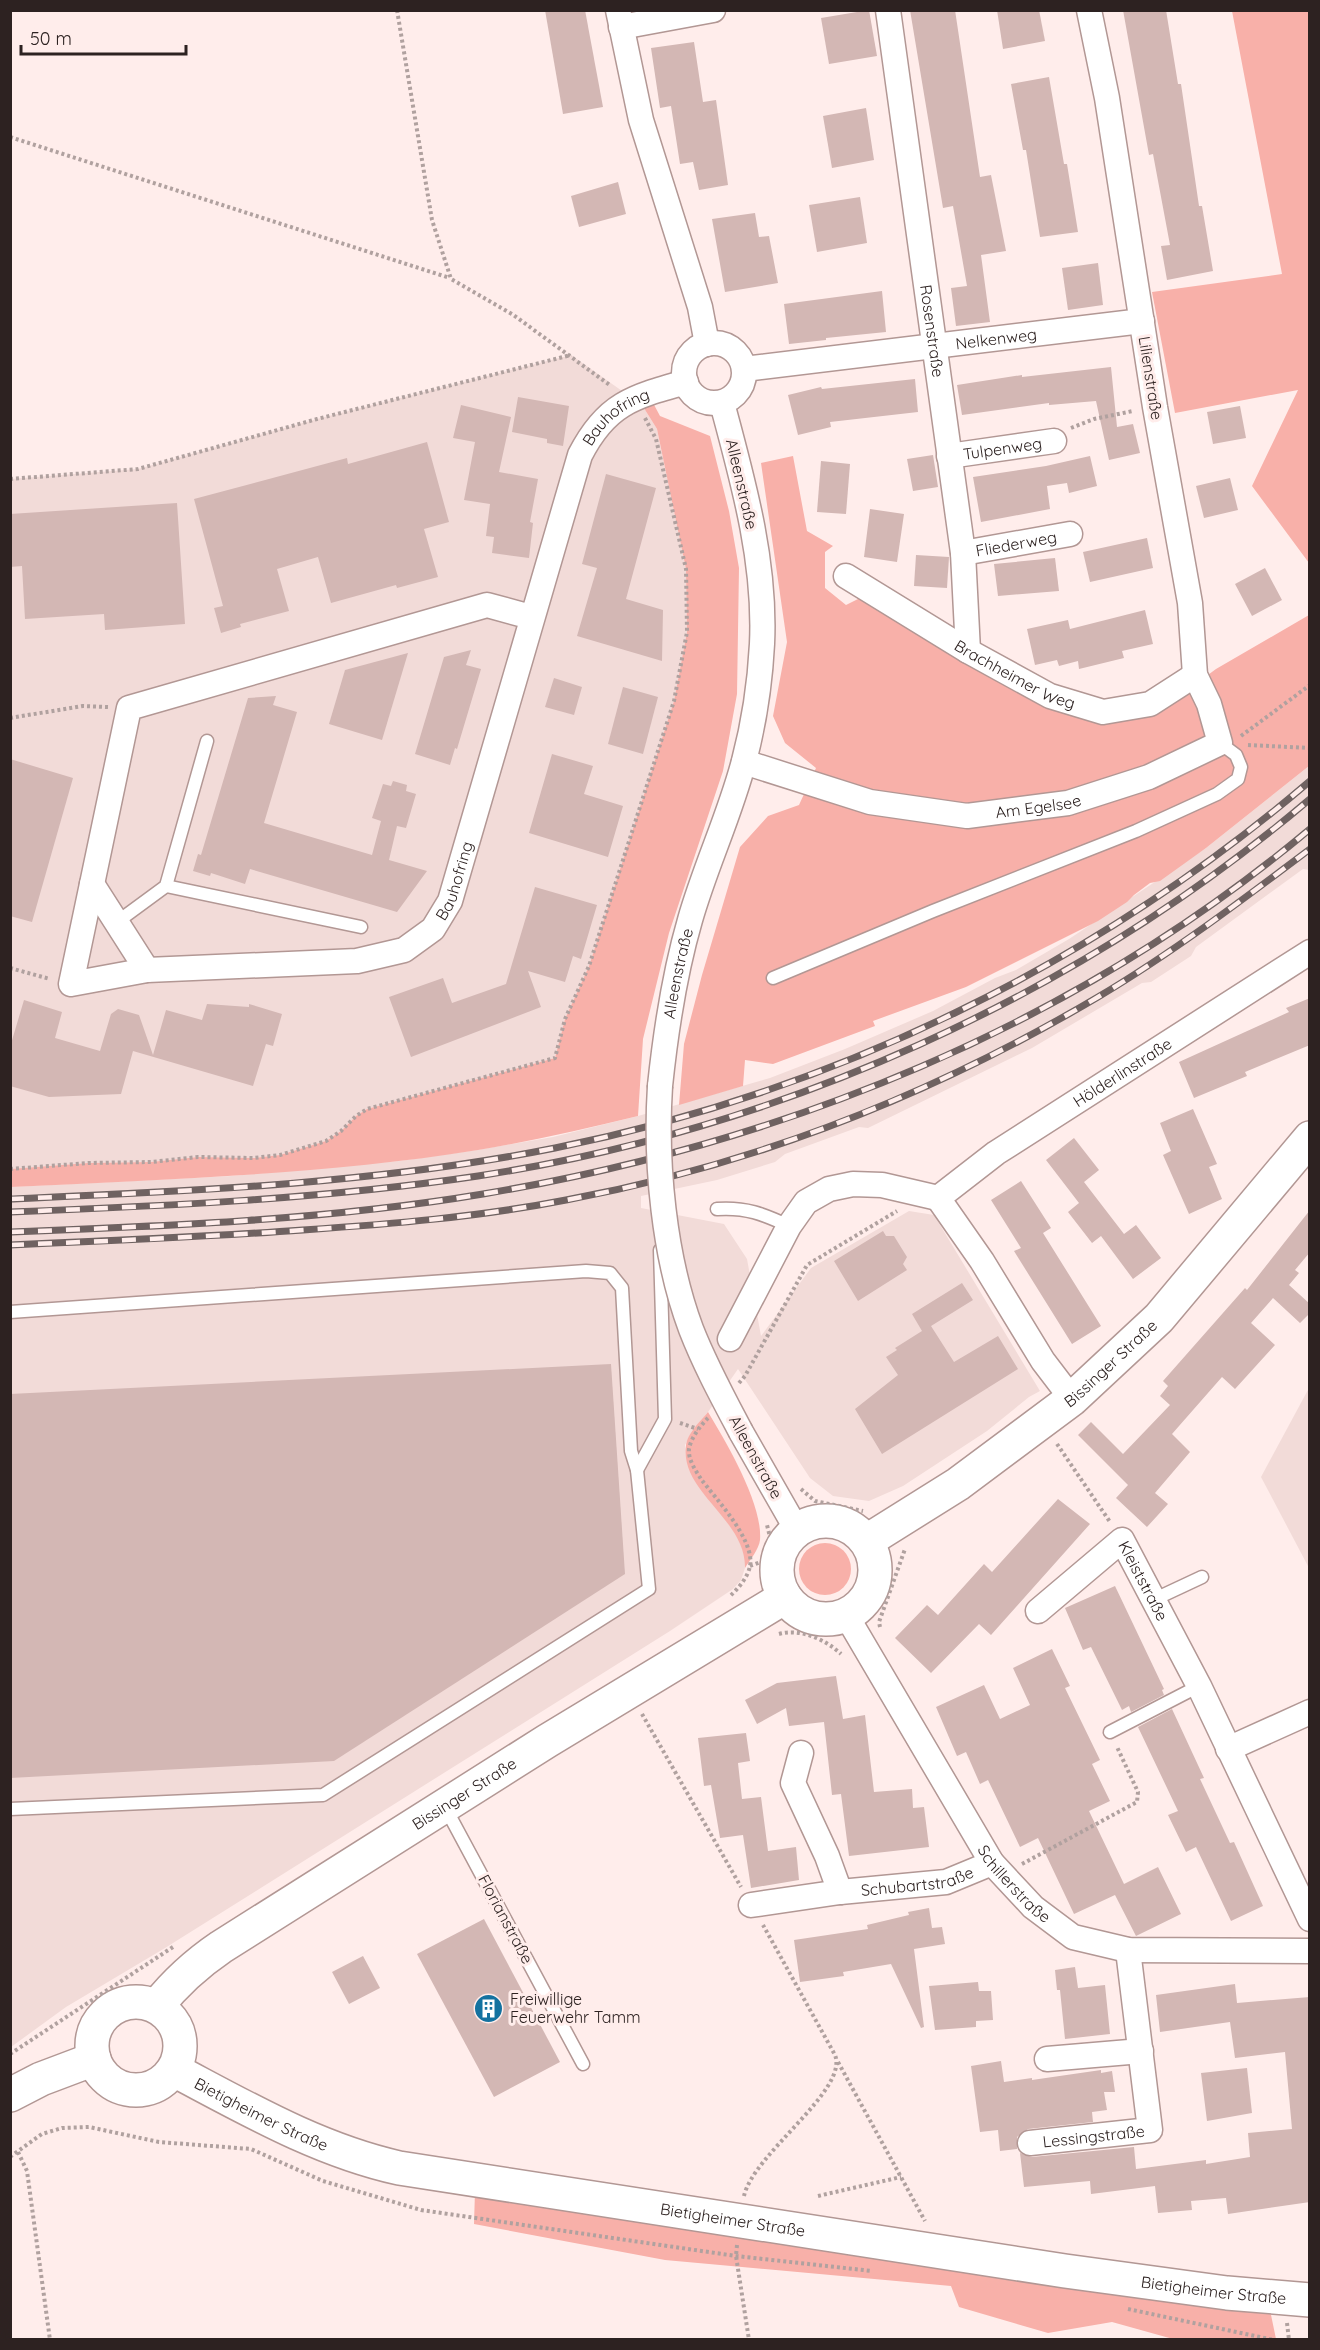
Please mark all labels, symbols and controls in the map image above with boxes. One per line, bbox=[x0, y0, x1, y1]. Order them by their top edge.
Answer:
scale bar bbox=[21, 18, 186, 56]
text: 50 m bbox=[30, 27, 72, 50]
street label: Rosenstraße bbox=[916, 283, 949, 379]
street label: Nelkenweg bbox=[954, 324, 1038, 353]
street label: Lilienstraße bbox=[1135, 335, 1167, 421]
street label: Bauhofring bbox=[578, 384, 652, 449]
street label: Tulpenweg bbox=[962, 433, 1043, 464]
street label: Alleenstraße bbox=[722, 437, 762, 531]
street label: Fliederweg bbox=[974, 527, 1058, 561]
street label: Brachheimer Weg bbox=[951, 635, 1078, 713]
street label: Am Egelsee bbox=[994, 789, 1084, 822]
street label: Bauhofring bbox=[431, 839, 477, 924]
street label: Alleenstraße bbox=[659, 926, 697, 1020]
street label: Hölderlinstraße bbox=[1069, 1033, 1175, 1111]
street label: Bissinger Straße bbox=[1060, 1315, 1161, 1411]
street label: Alleenstraße bbox=[725, 1412, 787, 1502]
street label: Kleiststraße bbox=[1114, 1537, 1173, 1624]
street label: Bissinger Straße bbox=[408, 1753, 520, 1834]
street label: Schillerstraße bbox=[973, 1841, 1055, 1927]
street label: Schubartstraße bbox=[860, 1862, 976, 1900]
street label: Florianstraße bbox=[474, 1871, 538, 1967]
place label: Freiwillige Feuerwehr Tamm bbox=[510, 1989, 641, 2027]
building icon: Freiwillige Feuerwehr Tamm bbox=[473, 1992, 505, 2024]
street label: Bietigheimer Straße bbox=[191, 2073, 331, 2155]
street label: Lessingstraße bbox=[1042, 2121, 1146, 2152]
street label: Bietigheimer Straße bbox=[659, 2199, 807, 2241]
street label: Bietigheimer Straße bbox=[1140, 2271, 1287, 2308]

